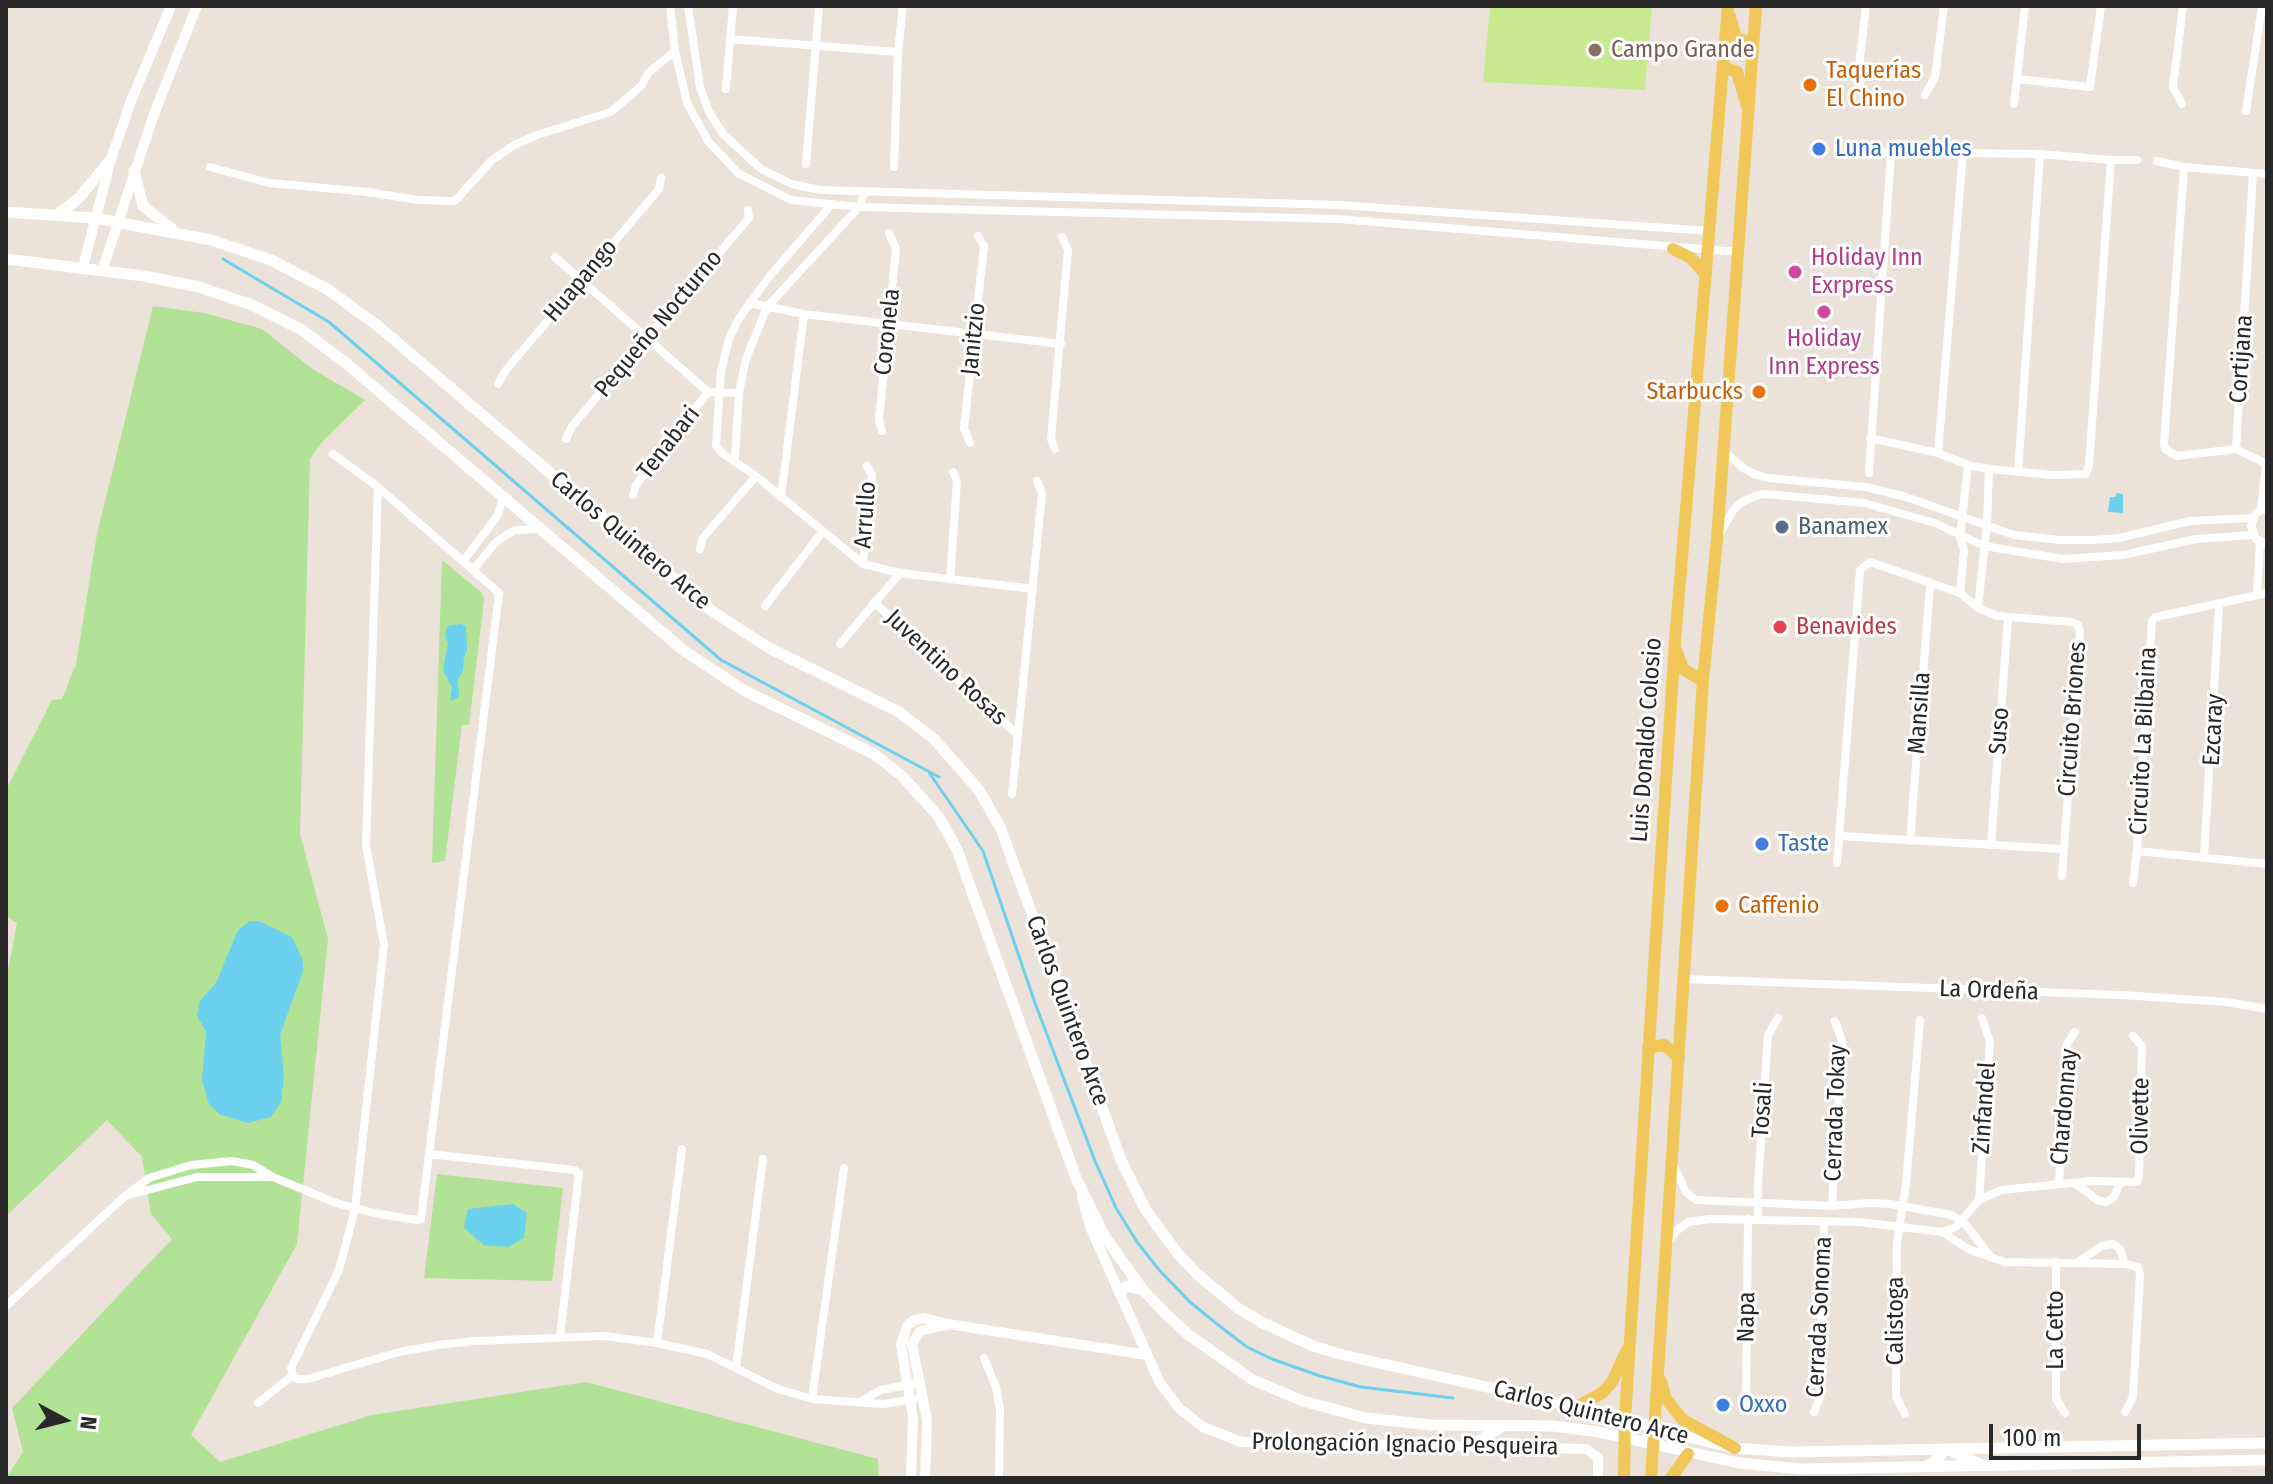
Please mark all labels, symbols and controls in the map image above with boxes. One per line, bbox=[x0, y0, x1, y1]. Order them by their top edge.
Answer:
place label: Campo Grande bbox=[1611, 36, 1755, 64]
marker: Campo Grande bbox=[1586, 41, 1604, 59]
place label: Taquerías El Chino bbox=[1826, 57, 1921, 113]
marker: Taquerías El Chino bbox=[1801, 76, 1819, 94]
place label: Luna muebles bbox=[1835, 135, 1972, 163]
marker: Luna muebles bbox=[1810, 140, 1828, 158]
street label: Huapango bbox=[538, 234, 624, 328]
place label: Holiday Inn Exrpress bbox=[1811, 244, 1923, 300]
street label: Pequeño Nocturno bbox=[589, 245, 729, 403]
marker: Holiday Inn Exrpress bbox=[1786, 263, 1804, 281]
street label: Coronela bbox=[869, 287, 907, 377]
street label: Janitzio bbox=[956, 301, 992, 377]
marker: Holiday Inn Express bbox=[1815, 303, 1833, 321]
street label: Cortijana bbox=[2225, 314, 2259, 404]
place label: Holiday Inn Express bbox=[1768, 325, 1880, 381]
place label: Starbucks bbox=[1646, 378, 1743, 406]
marker: Starbucks bbox=[1750, 383, 1768, 401]
street label: Tenabari bbox=[632, 401, 706, 485]
street label: Carlos Quintero Arce bbox=[544, 466, 716, 616]
street label: Arrullo bbox=[849, 481, 883, 549]
place label: Banamex bbox=[1798, 513, 1888, 541]
marker: Banamex bbox=[1773, 518, 1791, 536]
street label: Juventino Rosas bbox=[879, 604, 1013, 732]
place label: Benavides bbox=[1796, 613, 1897, 641]
marker: Benavides bbox=[1771, 618, 1789, 636]
street label: Luis Donaldo Colosio bbox=[1625, 637, 1669, 843]
street label: Circuito Briones bbox=[2053, 641, 2093, 797]
street label: Circuito La Bilbaina bbox=[2125, 646, 2163, 836]
street label: Mansilla bbox=[1903, 671, 1937, 755]
street label: Ezcaray bbox=[2198, 693, 2230, 767]
street label: Suso bbox=[1984, 706, 2016, 756]
place label: Taste bbox=[1778, 830, 1829, 858]
marker: Taste bbox=[1753, 835, 1771, 853]
place label: Caffenio bbox=[1738, 892, 1819, 920]
marker: Caffenio bbox=[1713, 897, 1731, 915]
street label: Carlos Quintero Arce bbox=[1019, 912, 1115, 1110]
street label: La Ordeña bbox=[1939, 975, 2039, 1007]
street label: Cerrada Tokay bbox=[1819, 1044, 1853, 1182]
street label: Chardonnay bbox=[2046, 1047, 2084, 1167]
street label: Zinfandel bbox=[1967, 1061, 2003, 1155]
street label: Olivette bbox=[2126, 1077, 2156, 1155]
street label: Tosali bbox=[1747, 1081, 1779, 1139]
street label: Cerrada Sonoma bbox=[1801, 1236, 1839, 1398]
street label: Calistoga bbox=[1882, 1277, 1910, 1365]
street label: La Cetto bbox=[2042, 1290, 2070, 1370]
street label: Napa bbox=[1732, 1291, 1762, 1343]
street label: Carlos Quintero Arce bbox=[1490, 1375, 1692, 1451]
north arrow bbox=[24, 1380, 104, 1460]
place label: Oxxo bbox=[1739, 1391, 1787, 1419]
marker: Oxxo bbox=[1714, 1396, 1732, 1414]
scale bar bbox=[1993, 1408, 2145, 1458]
text: N bbox=[74, 1415, 103, 1431]
text: 100 m bbox=[2003, 1424, 2061, 1452]
street label: Prolongación Ignacio Pesqueira bbox=[1251, 1428, 1559, 1462]

